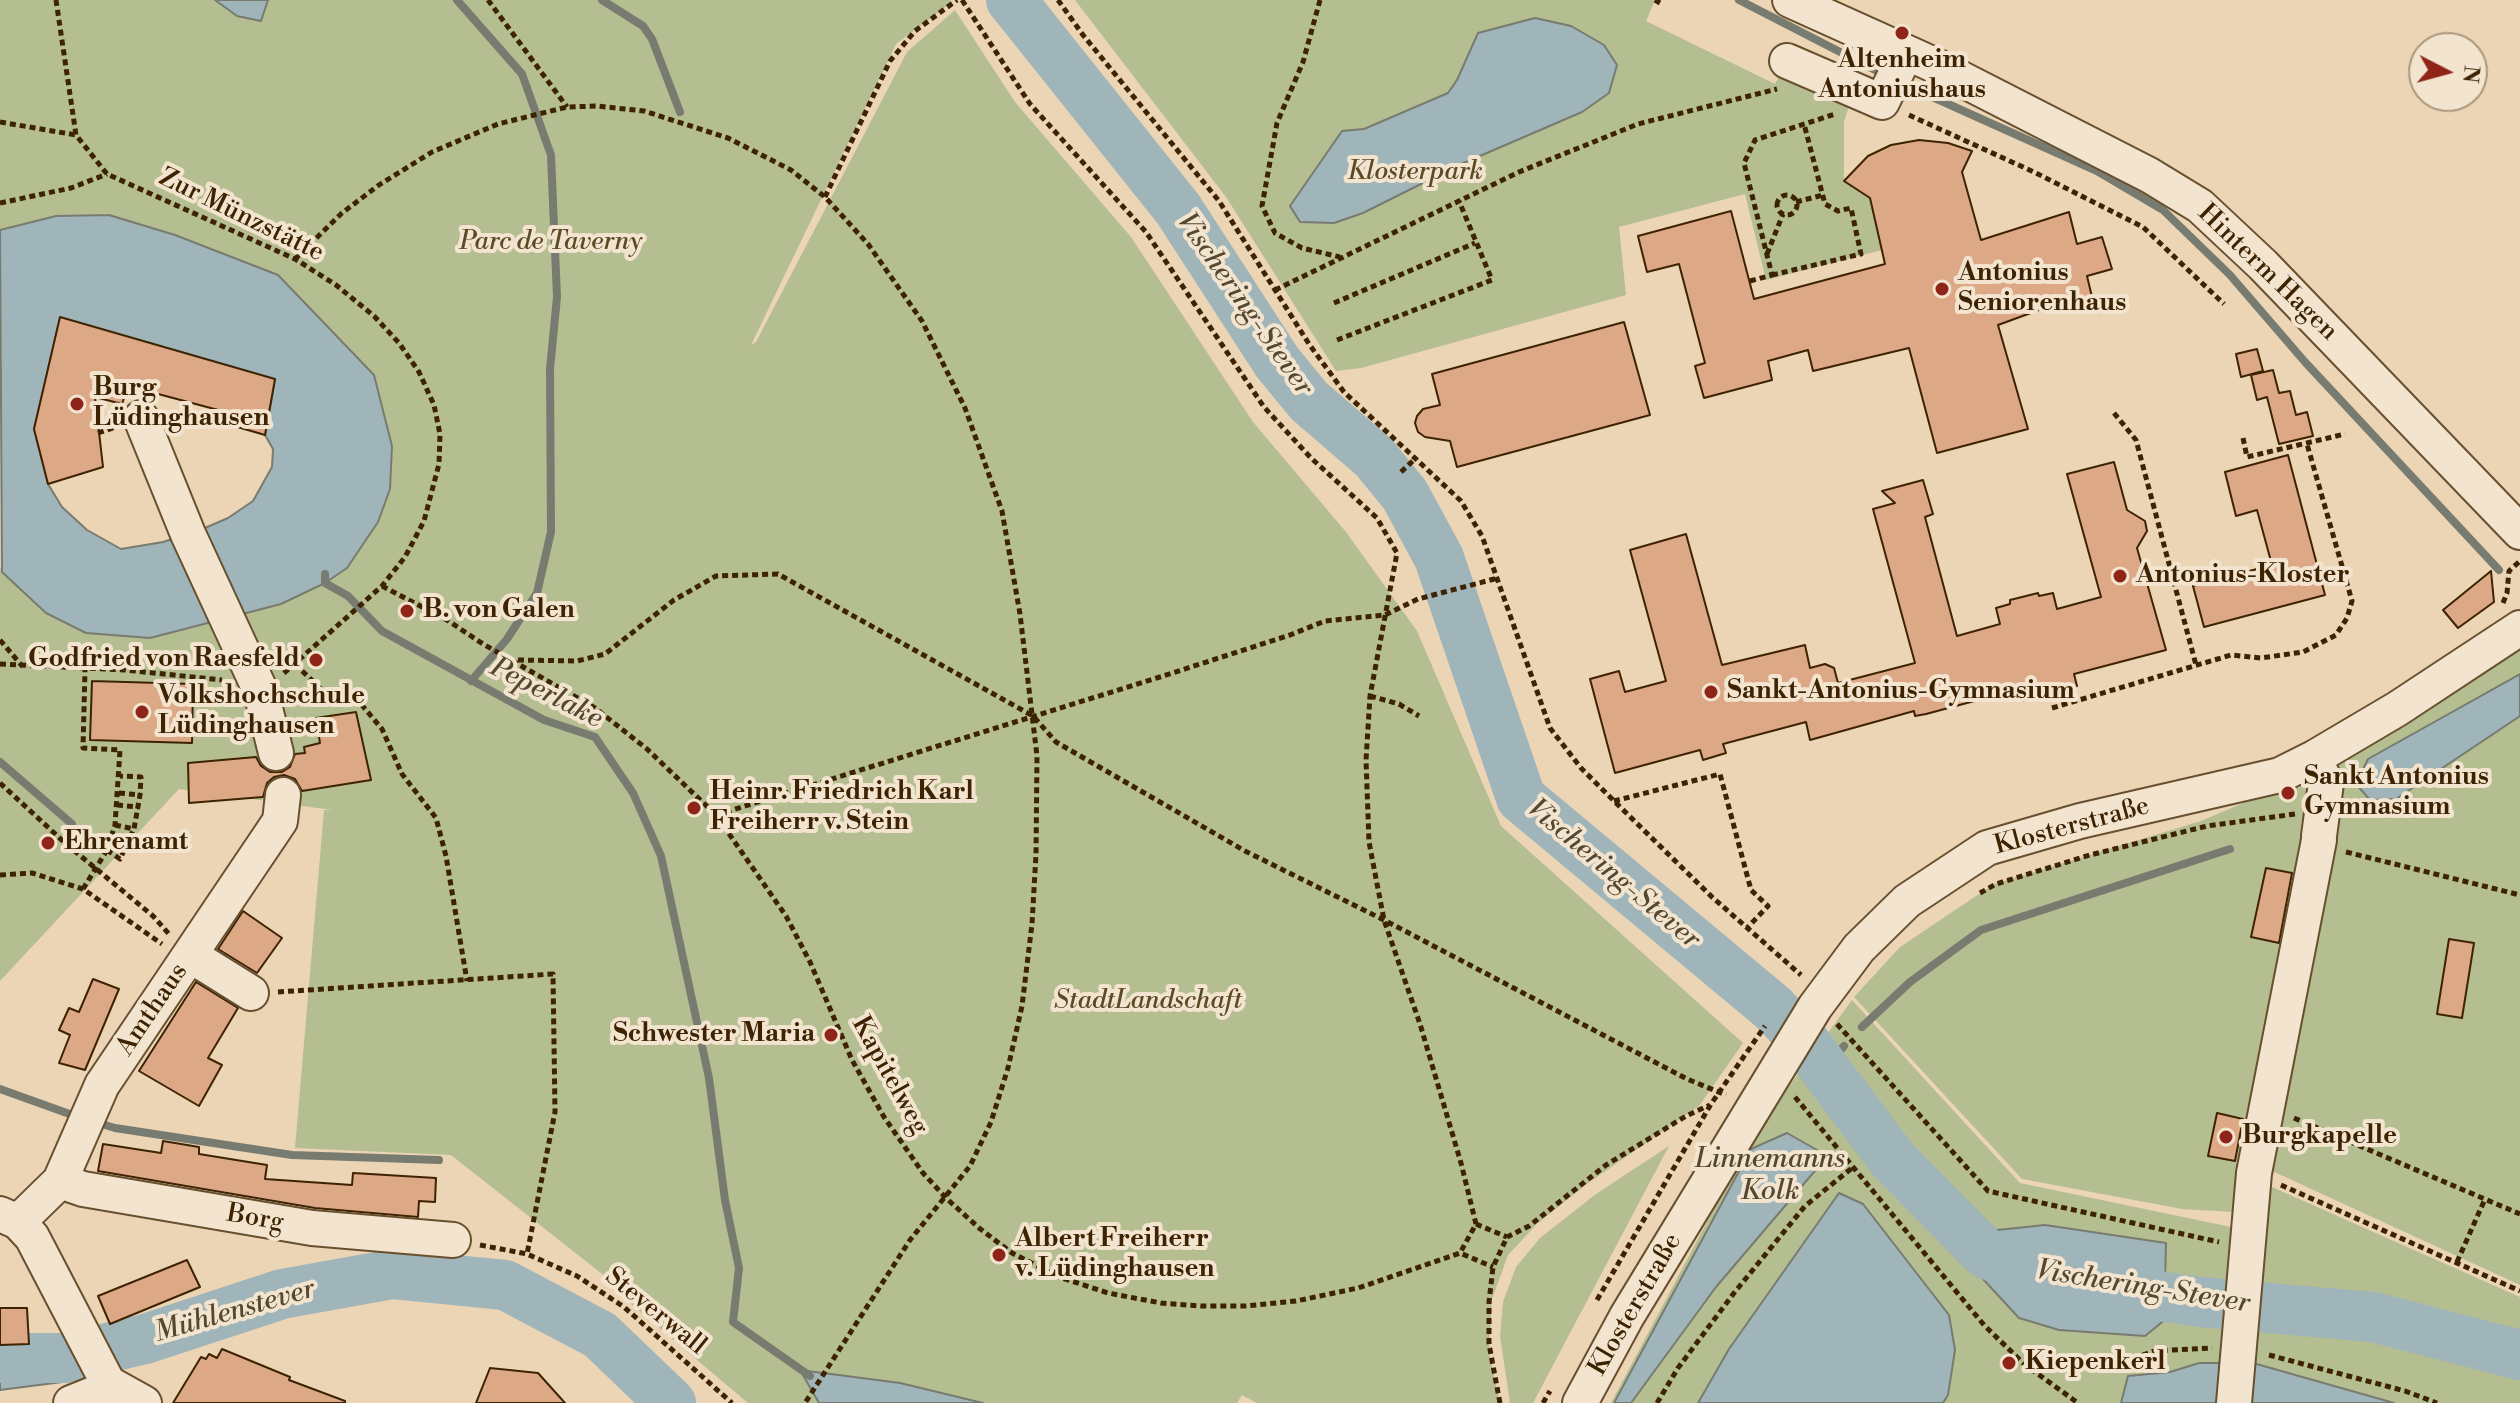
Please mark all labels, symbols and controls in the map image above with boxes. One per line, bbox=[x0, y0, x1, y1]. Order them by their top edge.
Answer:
marker: Altenheim Antoniushaus bbox=[1893, 24, 1911, 42]
north arrow bbox=[2408, 32, 2488, 112]
place label: Altenheim Antoniushaus bbox=[1818, 45, 1986, 106]
text: N bbox=[2456, 64, 2485, 84]
park label: Klosterpark bbox=[1347, 157, 1483, 189]
street label: Zur Münzstätte bbox=[153, 163, 329, 269]
street label: Hinterm Hagen bbox=[2190, 198, 2344, 348]
water label: Vischering-Stever bbox=[1168, 207, 1320, 403]
park label: Parc de Taverny bbox=[460, 227, 642, 259]
place label: Antonius Seniorenhaus bbox=[1958, 258, 2126, 320]
marker: Antonius Seniorenhaus bbox=[1933, 280, 1951, 298]
place label: Burg Lüdinghausen bbox=[93, 373, 269, 434]
marker: Burg Lüdinghausen bbox=[68, 395, 86, 413]
place label: Antonius-Kloster bbox=[2136, 560, 2350, 592]
marker: Antonius-Kloster bbox=[2111, 567, 2129, 585]
place label: B. von Galen bbox=[423, 595, 575, 627]
marker: B. von Galen bbox=[398, 602, 416, 620]
place label: Godfried von Raesfeld bbox=[28, 644, 300, 676]
marker: Godfried von Raesfeld bbox=[307, 651, 325, 669]
water label: Peperlake bbox=[484, 651, 608, 737]
place label: Sankt-Antonius-Gymnasium bbox=[1727, 676, 2075, 708]
place label: Volkshochschule Lüdinghausen bbox=[158, 681, 365, 742]
marker: Sankt-Antonius-Gymnasium bbox=[1702, 683, 1720, 701]
marker: Volkshochschule Lüdinghausen bbox=[133, 703, 151, 721]
place label: Sankt Antonius Gymnasium bbox=[2304, 762, 2489, 824]
place label: Heinr. Friedrich Karl Freiherr v. Stein bbox=[710, 777, 974, 838]
marker: Sankt Antonius Gymnasium bbox=[2279, 784, 2297, 802]
street label: Klosterstraße bbox=[1991, 791, 2153, 863]
water label: Vischering-Stever bbox=[1520, 793, 1706, 957]
marker: Heinr. Friedrich Karl Freiherr v. Stein bbox=[685, 799, 703, 817]
place label: Ehrenamt bbox=[64, 827, 188, 859]
marker: Ehrenamt bbox=[39, 834, 57, 852]
street label: Amthaus bbox=[111, 958, 195, 1062]
park label: StadtLandschaft bbox=[1054, 986, 1242, 1018]
street label: Kapitelweg bbox=[844, 1011, 934, 1141]
place label: Schwester Maria bbox=[613, 1019, 815, 1051]
marker: Schwester Maria bbox=[822, 1026, 840, 1044]
place label: Burgkapelle bbox=[2242, 1121, 2397, 1153]
marker: Burgkapelle bbox=[2217, 1128, 2235, 1146]
water label: Linnemanns Kolk bbox=[1695, 1143, 1845, 1209]
street label: Borg bbox=[224, 1199, 286, 1239]
place label: Albert Freiherr v. Lüdinghausen bbox=[1015, 1224, 1214, 1286]
street label: Klosterstraße bbox=[1583, 1228, 1689, 1382]
marker: Albert Freiherr v. Lüdinghausen bbox=[990, 1246, 1008, 1264]
water label: Vischering-Stever bbox=[2034, 1255, 2252, 1321]
street label: Steverwall bbox=[598, 1262, 712, 1362]
water label: Mühlenstever bbox=[151, 1273, 319, 1351]
place label: Kiepenkerl bbox=[2025, 1347, 2166, 1379]
marker: Kiepenkerl bbox=[2000, 1354, 2018, 1372]

